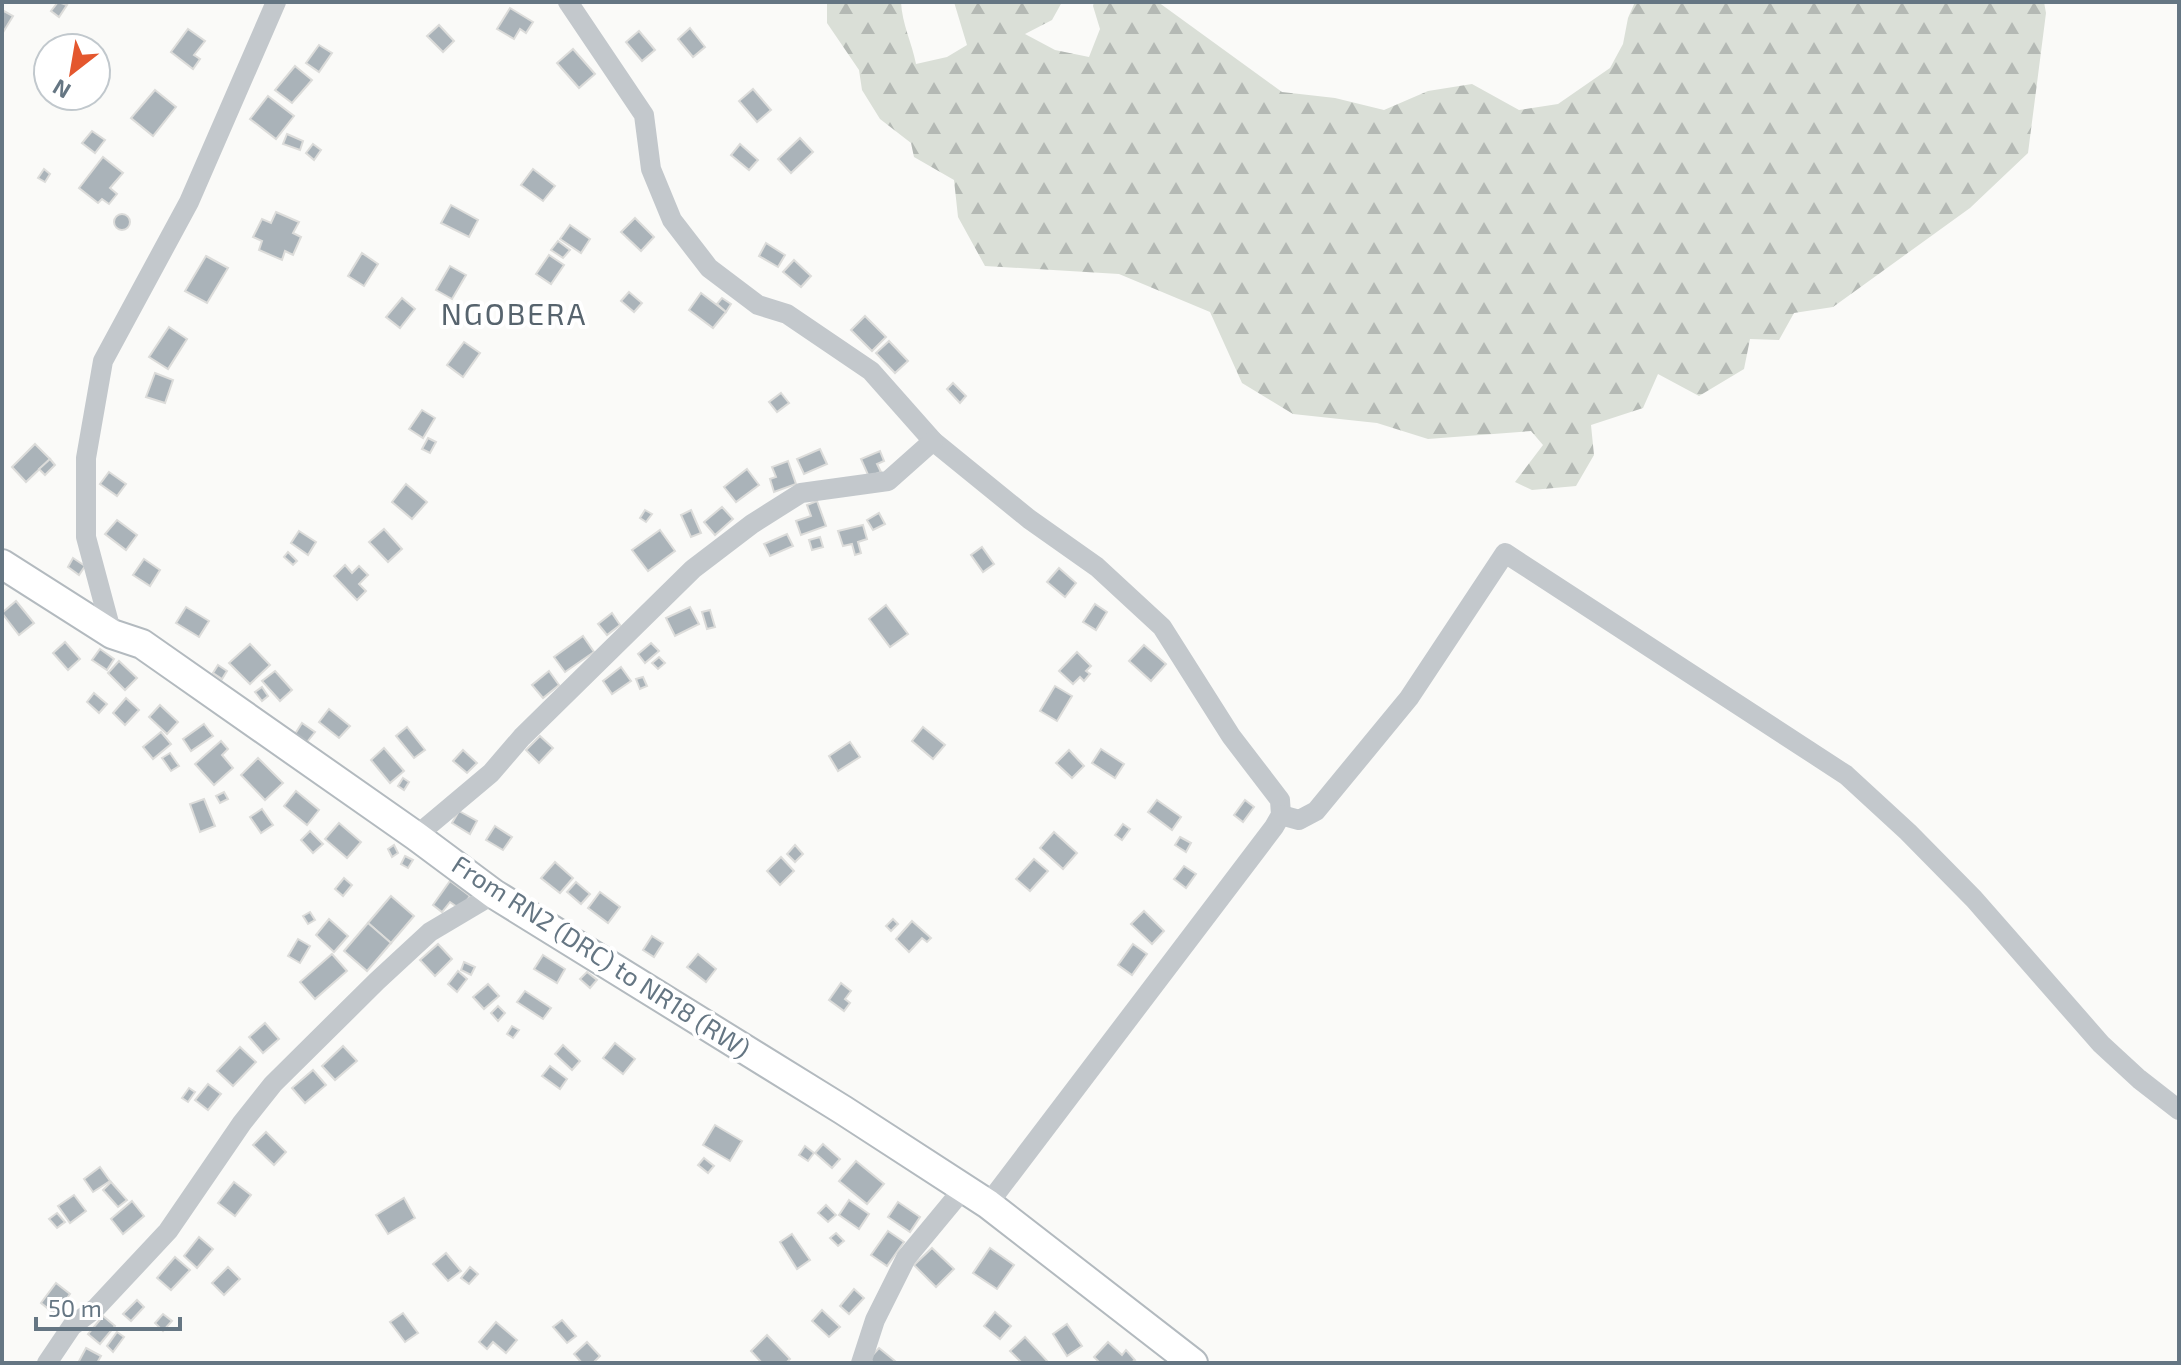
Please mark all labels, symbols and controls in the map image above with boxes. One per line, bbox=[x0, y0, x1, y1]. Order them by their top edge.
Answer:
north arrow bbox=[32, 32, 112, 112]
text: N bbox=[48, 75, 75, 105]
district label: NGOBERA bbox=[441, 295, 587, 331]
street label: From RN2 (DRC) to NR18 (RW) bbox=[447, 848, 757, 1064]
scale bar bbox=[36, 1281, 180, 1331]
text: 50 m bbox=[48, 1293, 102, 1322]

